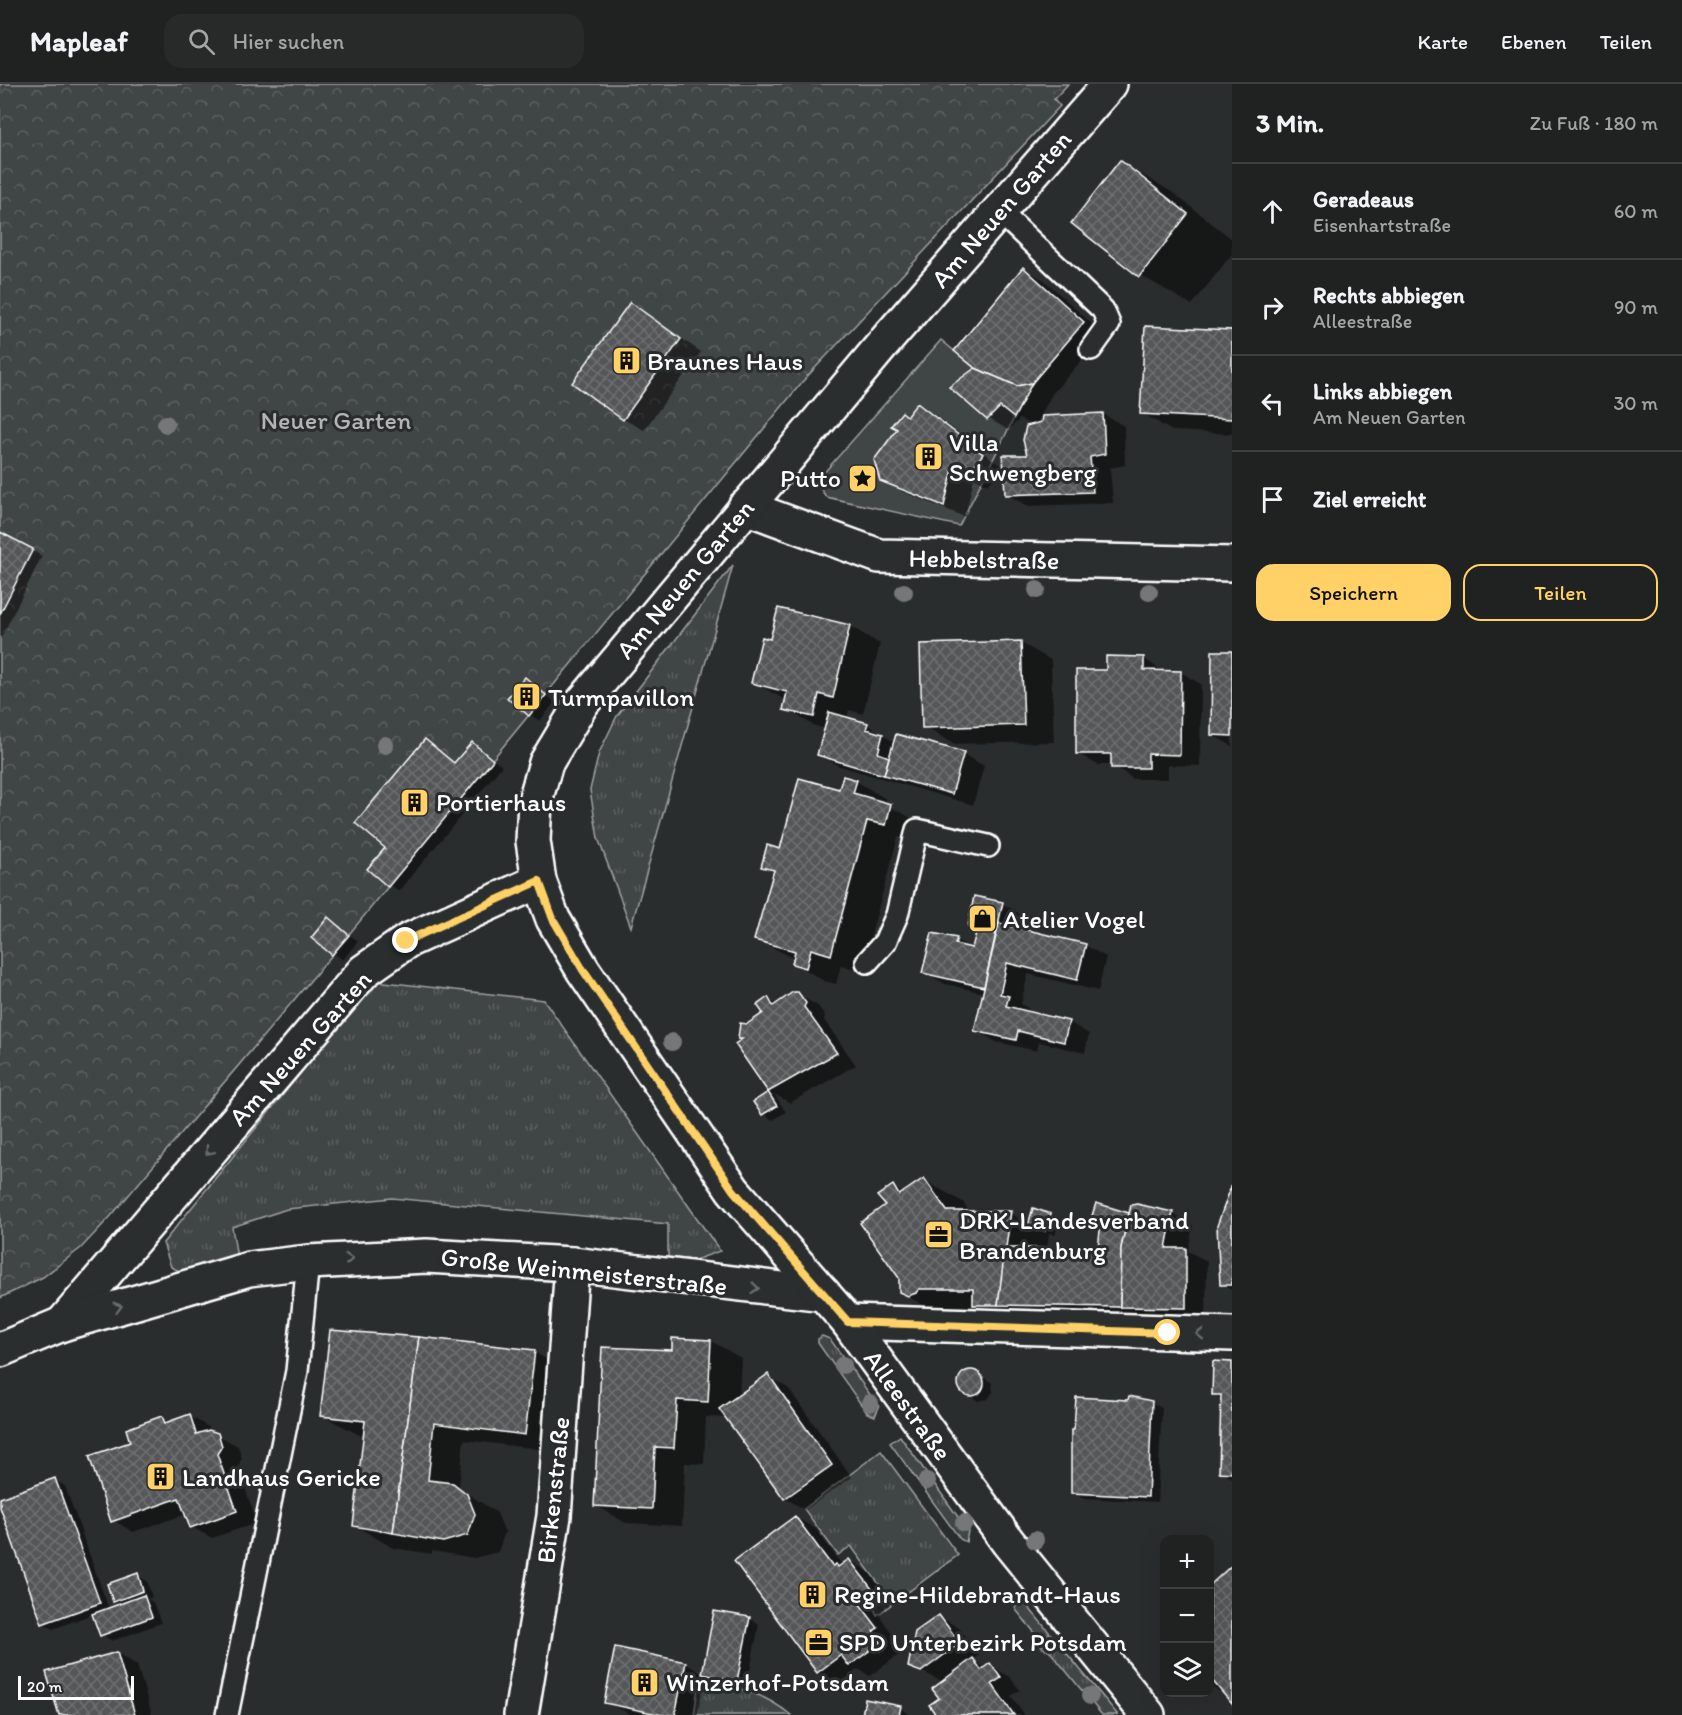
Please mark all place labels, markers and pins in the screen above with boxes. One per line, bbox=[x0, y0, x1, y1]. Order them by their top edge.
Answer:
building icon: Braunes Haus bbox=[610, 345, 642, 377]
place label: Braunes Haus bbox=[647, 345, 803, 377]
place label: Villa Schwengberg bbox=[949, 426, 1097, 488]
building icon: Villa Schwengberg bbox=[912, 441, 944, 473]
place label: Putto bbox=[780, 462, 841, 494]
place icon: Putto bbox=[846, 462, 878, 494]
building icon: Turmpavillon bbox=[511, 681, 543, 713]
place label: Turmpavillon bbox=[548, 681, 695, 713]
building icon: Portierhaus bbox=[399, 786, 431, 818]
place label: Portierhaus bbox=[436, 786, 566, 818]
shop icon: Atelier Vogel bbox=[966, 903, 998, 935]
place label: Atelier Vogel bbox=[1003, 903, 1145, 935]
place label: DRK-Landesverband Brandenburg bbox=[959, 1204, 1189, 1266]
office icon: DRK-Landesverband Brandenburg bbox=[922, 1219, 954, 1251]
building icon: Landhaus Gericke bbox=[145, 1461, 177, 1493]
place label: Landhaus Gericke bbox=[182, 1461, 381, 1493]
building icon: Regine-Hildebrandt-Haus bbox=[797, 1578, 829, 1610]
place label: Regine-Hildebrandt-Haus bbox=[834, 1578, 1121, 1610]
office icon: SPD Unterbezirk Potsdam bbox=[802, 1626, 834, 1658]
place label: SPD Unterbezirk Potsdam bbox=[839, 1626, 1127, 1658]
building icon: Winzerhof-Potsdam bbox=[629, 1666, 661, 1698]
place label: Winzerhof-Potsdam bbox=[666, 1666, 889, 1698]

